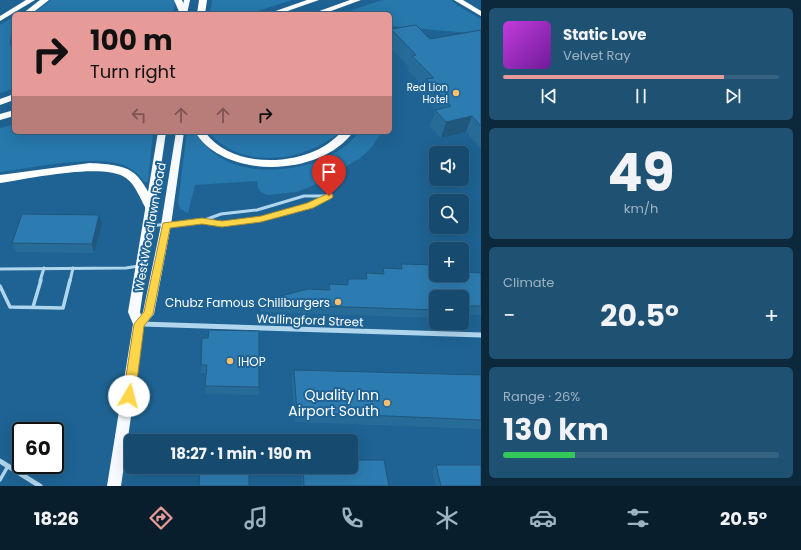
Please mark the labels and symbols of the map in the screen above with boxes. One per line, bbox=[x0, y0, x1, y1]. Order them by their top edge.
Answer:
place label: Red Lion Hotel bbox=[407, 80, 448, 107]
marker: Red Lion Hotel bbox=[451, 88, 461, 98]
pin bbox=[312, 155, 346, 196]
street label: West Woodlawn Road bbox=[130, 161, 170, 293]
place label: Chubz Famous Chiliburgers bbox=[165, 294, 330, 311]
marker: Chubz Famous Chiliburgers bbox=[333, 297, 343, 307]
street label: Wallingford Street bbox=[256, 310, 364, 330]
place label: IHOP bbox=[238, 353, 266, 370]
marker: IHOP bbox=[225, 356, 235, 366]
position arrow bbox=[108, 375, 150, 417]
place label: Quality Inn Airport South bbox=[288, 385, 379, 421]
marker: Quality Inn Airport South bbox=[382, 398, 392, 408]
speed limit sign: 60 bbox=[12, 422, 64, 474]

